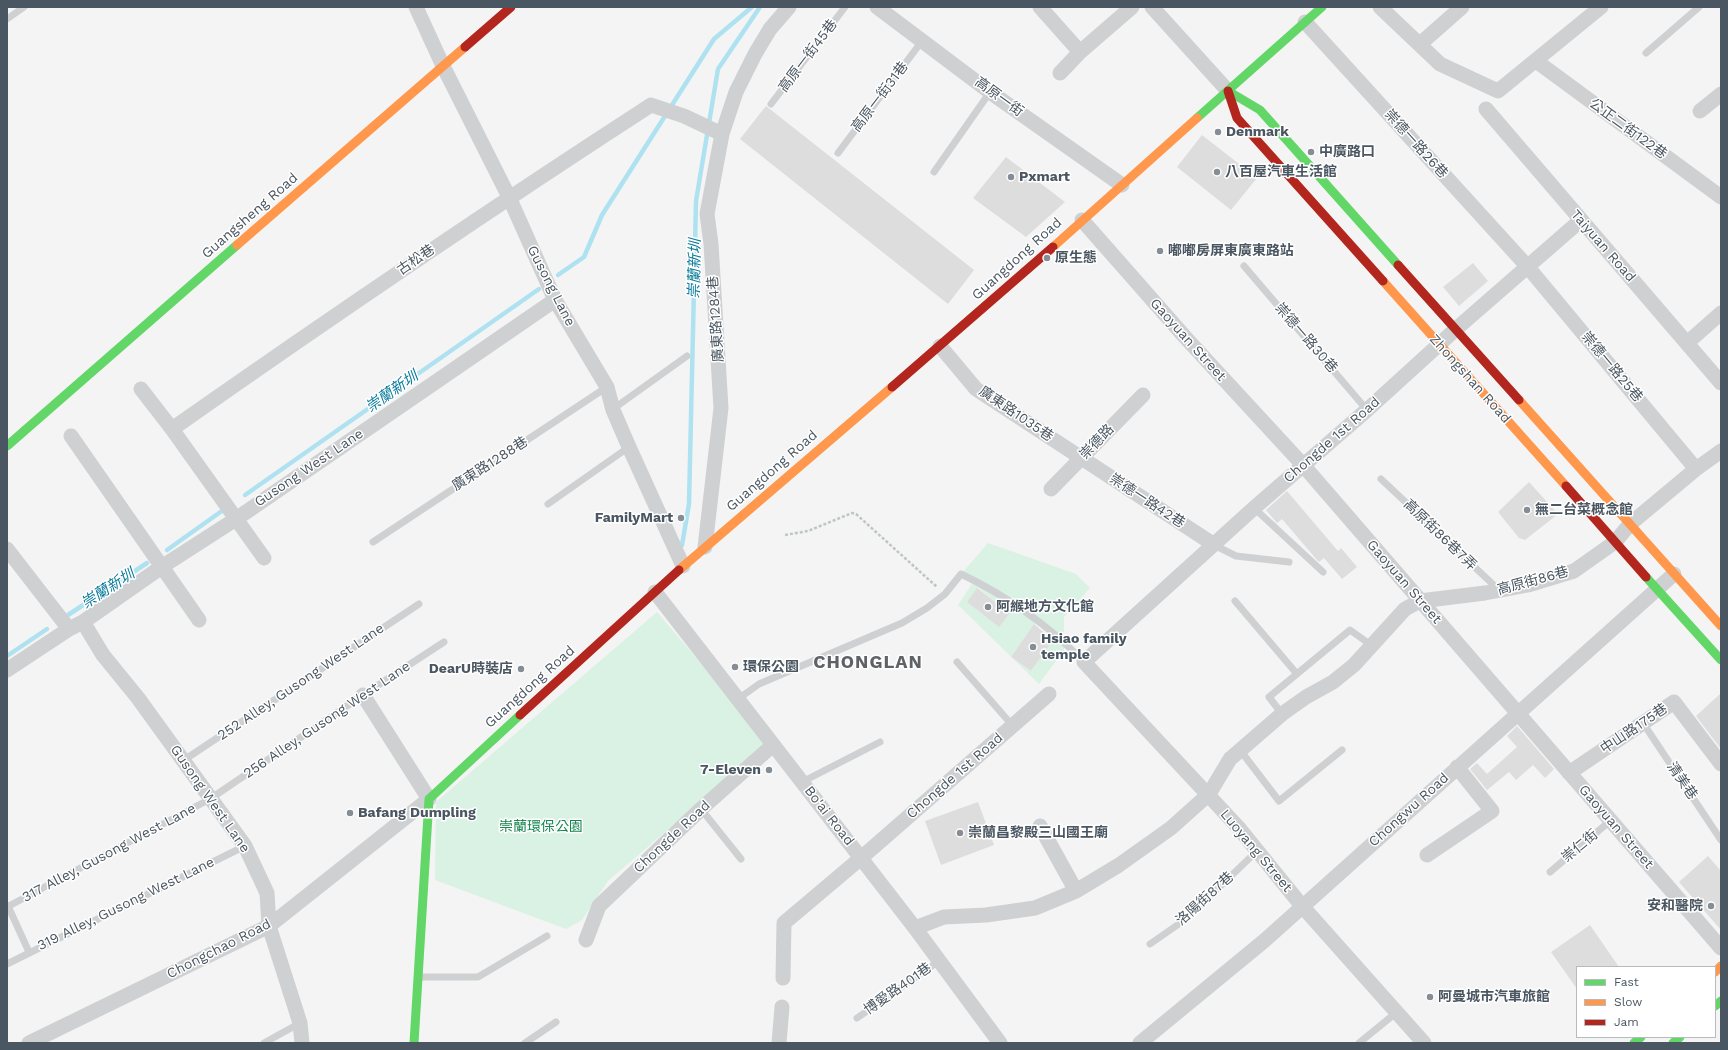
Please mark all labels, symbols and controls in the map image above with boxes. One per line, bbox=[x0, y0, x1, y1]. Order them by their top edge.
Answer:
street label: 高原一街45巷 bbox=[775, 16, 841, 96]
street label: 高原一街31巷 bbox=[848, 59, 912, 135]
street label: 高原一街 bbox=[971, 74, 1027, 120]
street label: 公正二街122巷 bbox=[1586, 95, 1670, 163]
street label: 崇德一路26巷 bbox=[1381, 106, 1451, 182]
place label: Denmark bbox=[1226, 124, 1289, 140]
marker: Denmark bbox=[1213, 127, 1223, 137]
place label: 中廣路口 bbox=[1319, 144, 1375, 160]
marker: 中廣路口 bbox=[1306, 147, 1316, 157]
place label: 八百屋汽車生活館 bbox=[1225, 164, 1337, 180]
marker: 八百屋汽車生活館 bbox=[1212, 167, 1222, 177]
place label: Pxmart bbox=[1019, 169, 1070, 185]
street label: Guangsheng Road bbox=[198, 170, 302, 262]
marker: Pxmart bbox=[1006, 172, 1016, 182]
street label: Taiyuan Road bbox=[1567, 206, 1639, 286]
street label: Guangdong Road bbox=[969, 214, 1065, 304]
water label: 崇蘭新圳 bbox=[685, 239, 705, 299]
street label: 古松巷 bbox=[394, 241, 438, 279]
street label: Gusong Lane bbox=[523, 243, 579, 329]
place label: 嘟嘟房屏東廣東路站 bbox=[1168, 243, 1294, 259]
marker: 嘟嘟房屏東廣東路站 bbox=[1155, 246, 1165, 256]
place label: 原生態 bbox=[1055, 250, 1097, 266]
marker: 原生態 bbox=[1042, 253, 1052, 263]
street label: 廣東路1284巷 bbox=[705, 275, 727, 363]
street label: Gaoyuan Street bbox=[1146, 295, 1230, 385]
street label: 崇德一路30巷 bbox=[1271, 300, 1341, 376]
street label: 崇德一路25巷 bbox=[1578, 329, 1646, 405]
street label: Zhongshan Road bbox=[1426, 331, 1514, 427]
water label: 崇蘭新圳 bbox=[362, 367, 422, 417]
street label: 廣東路1035巷 bbox=[976, 383, 1056, 445]
street label: Chongde 1st Road bbox=[1280, 394, 1384, 486]
street label: 崇德路 bbox=[1076, 421, 1118, 463]
street label: Gusong West Lane bbox=[251, 425, 367, 511]
street label: Guangdong Road bbox=[723, 427, 821, 515]
street label: 廣東路1288巷 bbox=[449, 433, 531, 495]
street label: 崇德一路42巷 bbox=[1106, 470, 1188, 532]
street label: 高原街86巷7弄 bbox=[1400, 496, 1480, 574]
place label: 無二台菜概念館 bbox=[1535, 502, 1633, 518]
marker: 無二台菜概念館 bbox=[1522, 505, 1532, 515]
place label: FamilyMart bbox=[595, 510, 673, 526]
marker: FamilyMart bbox=[676, 513, 686, 523]
street label: Gaoyuan Street bbox=[1363, 537, 1445, 627]
street label: 高原街86巷 bbox=[1496, 563, 1570, 599]
water label: 崇蘭新圳 bbox=[78, 565, 138, 613]
place label: 阿緱地方文化館 bbox=[996, 599, 1094, 615]
marker: 阿緱地方文化館 bbox=[983, 602, 993, 612]
street label: 252 Alley, Gusong West Lane bbox=[215, 620, 387, 744]
place label: Hsiao family temple bbox=[1041, 631, 1127, 664]
street label: Guangdong Road bbox=[482, 642, 578, 732]
marker: Hsiao family temple bbox=[1028, 642, 1038, 652]
district label: CHONGLAN bbox=[813, 652, 923, 674]
street label: 256 Alley, Gusong West Lane bbox=[240, 658, 414, 782]
place label: 環保公園 bbox=[743, 659, 799, 675]
place label: DearU時裝店 bbox=[429, 661, 513, 677]
marker: 環保公園 bbox=[730, 662, 740, 672]
marker: DearU時裝店 bbox=[516, 664, 526, 674]
street label: 中山路175巷 bbox=[1597, 700, 1671, 758]
street label: Chongde 1st Road bbox=[903, 730, 1007, 822]
street label: Gusong West Lane bbox=[167, 742, 253, 856]
street label: 清美巷 bbox=[1663, 759, 1701, 803]
place label: 7-Eleven bbox=[700, 762, 761, 778]
marker: 7-Eleven bbox=[764, 765, 774, 775]
street label: Chongwu Road bbox=[1366, 770, 1452, 850]
street label: Gaoyuan Street bbox=[1575, 782, 1657, 872]
street label: Bo'ai Road bbox=[801, 783, 857, 849]
street label: Chongde Road bbox=[630, 797, 714, 877]
street label: 317 Alley, Gusong West Lane bbox=[19, 800, 199, 906]
place label: Bafang Dumpling bbox=[358, 805, 476, 821]
street label: Luoyang Street bbox=[1216, 806, 1296, 896]
marker: Bafang Dumpling bbox=[345, 808, 355, 818]
park label: 崇蘭環保公園 bbox=[499, 819, 583, 835]
place label: 崇蘭昌黎殿三山國王廟 bbox=[968, 825, 1108, 841]
street label: 崇仁街 bbox=[1559, 826, 1601, 866]
marker: 崇蘭昌黎殿三山國王廟 bbox=[955, 828, 965, 838]
street label: 319 Alley, Gusong West Lane bbox=[35, 854, 217, 954]
street label: 洛陽街87巷 bbox=[1173, 869, 1237, 929]
place label: 安和醫院 bbox=[1647, 898, 1703, 914]
marker: 安和醫院 bbox=[1706, 901, 1716, 911]
street label: Chongchao Road bbox=[164, 916, 274, 982]
street label: 博愛路401巷 bbox=[861, 960, 935, 1018]
legend bbox=[1576, 966, 1716, 1038]
text: Fast bbox=[1614, 975, 1639, 989]
place label: 阿曼城市汽車旅館 bbox=[1438, 989, 1550, 1005]
marker: 阿曼城市汽車旅館 bbox=[1425, 992, 1435, 1002]
text: Slow bbox=[1614, 995, 1642, 1009]
text: Jam bbox=[1614, 1015, 1639, 1029]

